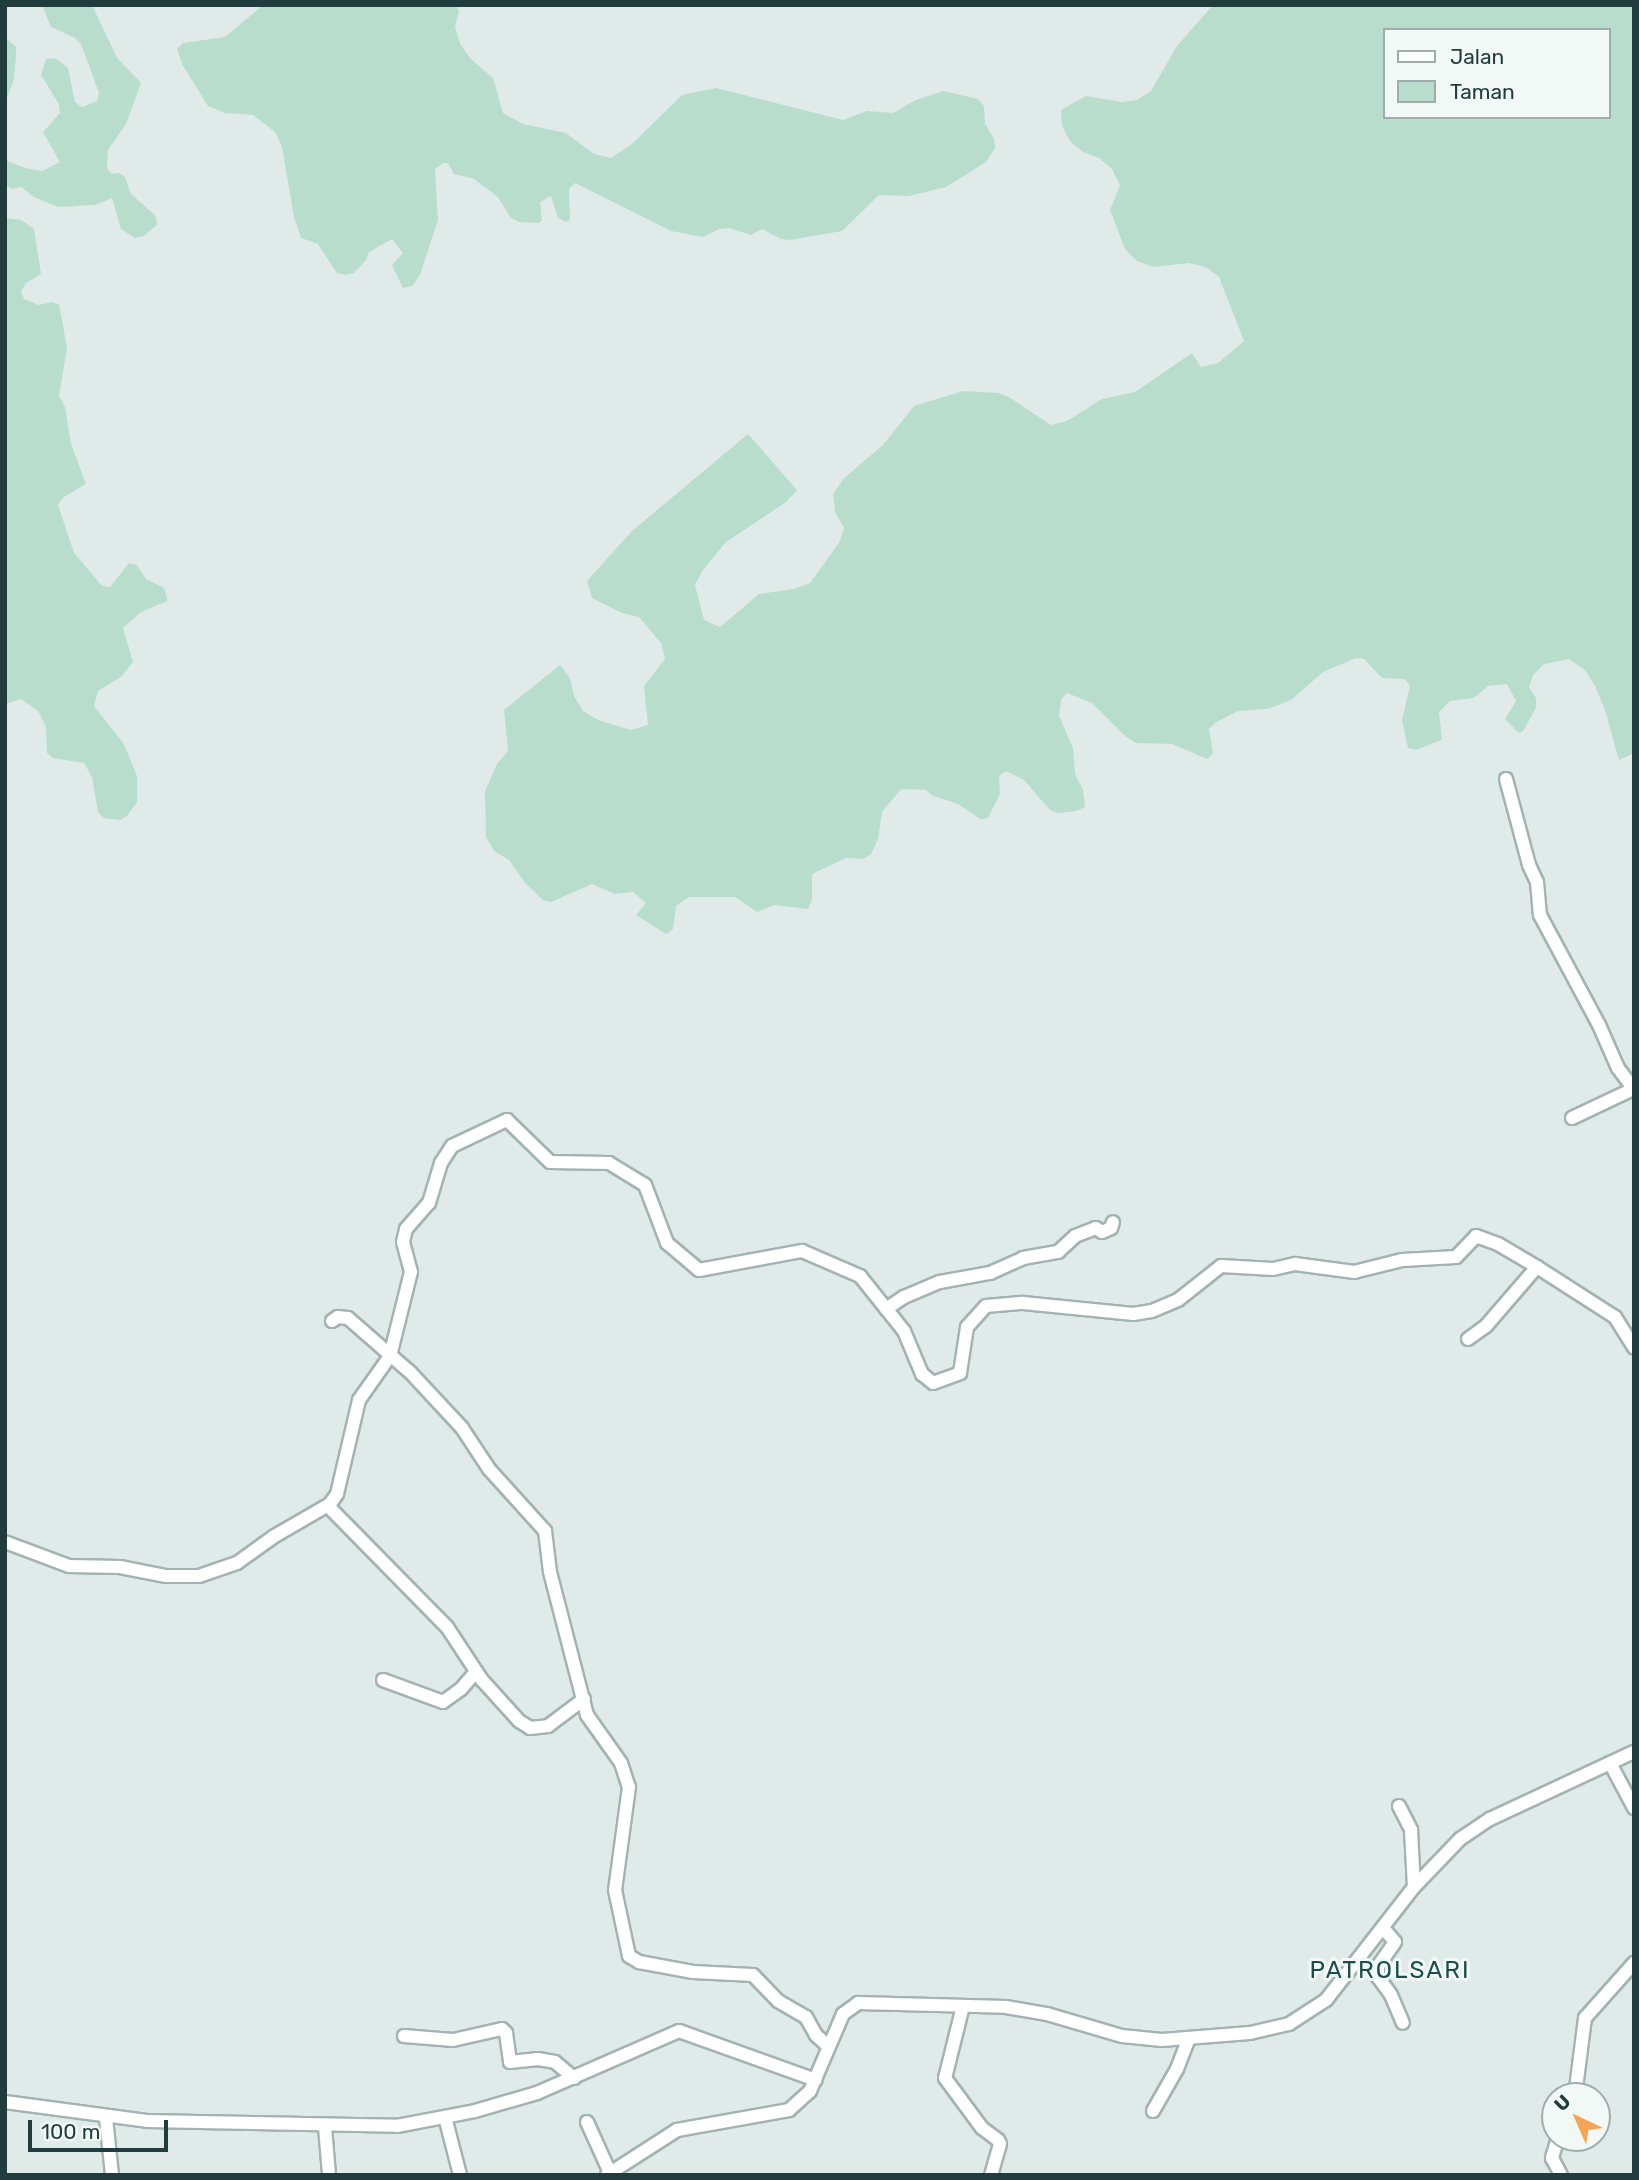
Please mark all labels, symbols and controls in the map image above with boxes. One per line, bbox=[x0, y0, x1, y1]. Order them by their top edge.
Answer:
legend bbox=[1384, 28, 1611, 119]
text: Jalan bbox=[1450, 44, 1504, 69]
text: Taman bbox=[1450, 79, 1515, 104]
district label: PATROLSARI bbox=[1311, 1957, 1469, 1985]
north arrow bbox=[1541, 2082, 1611, 2152]
text: U bbox=[1550, 2090, 1575, 2116]
scale bar bbox=[32, 2106, 172, 2150]
text: 100 m bbox=[41, 2119, 100, 2144]

